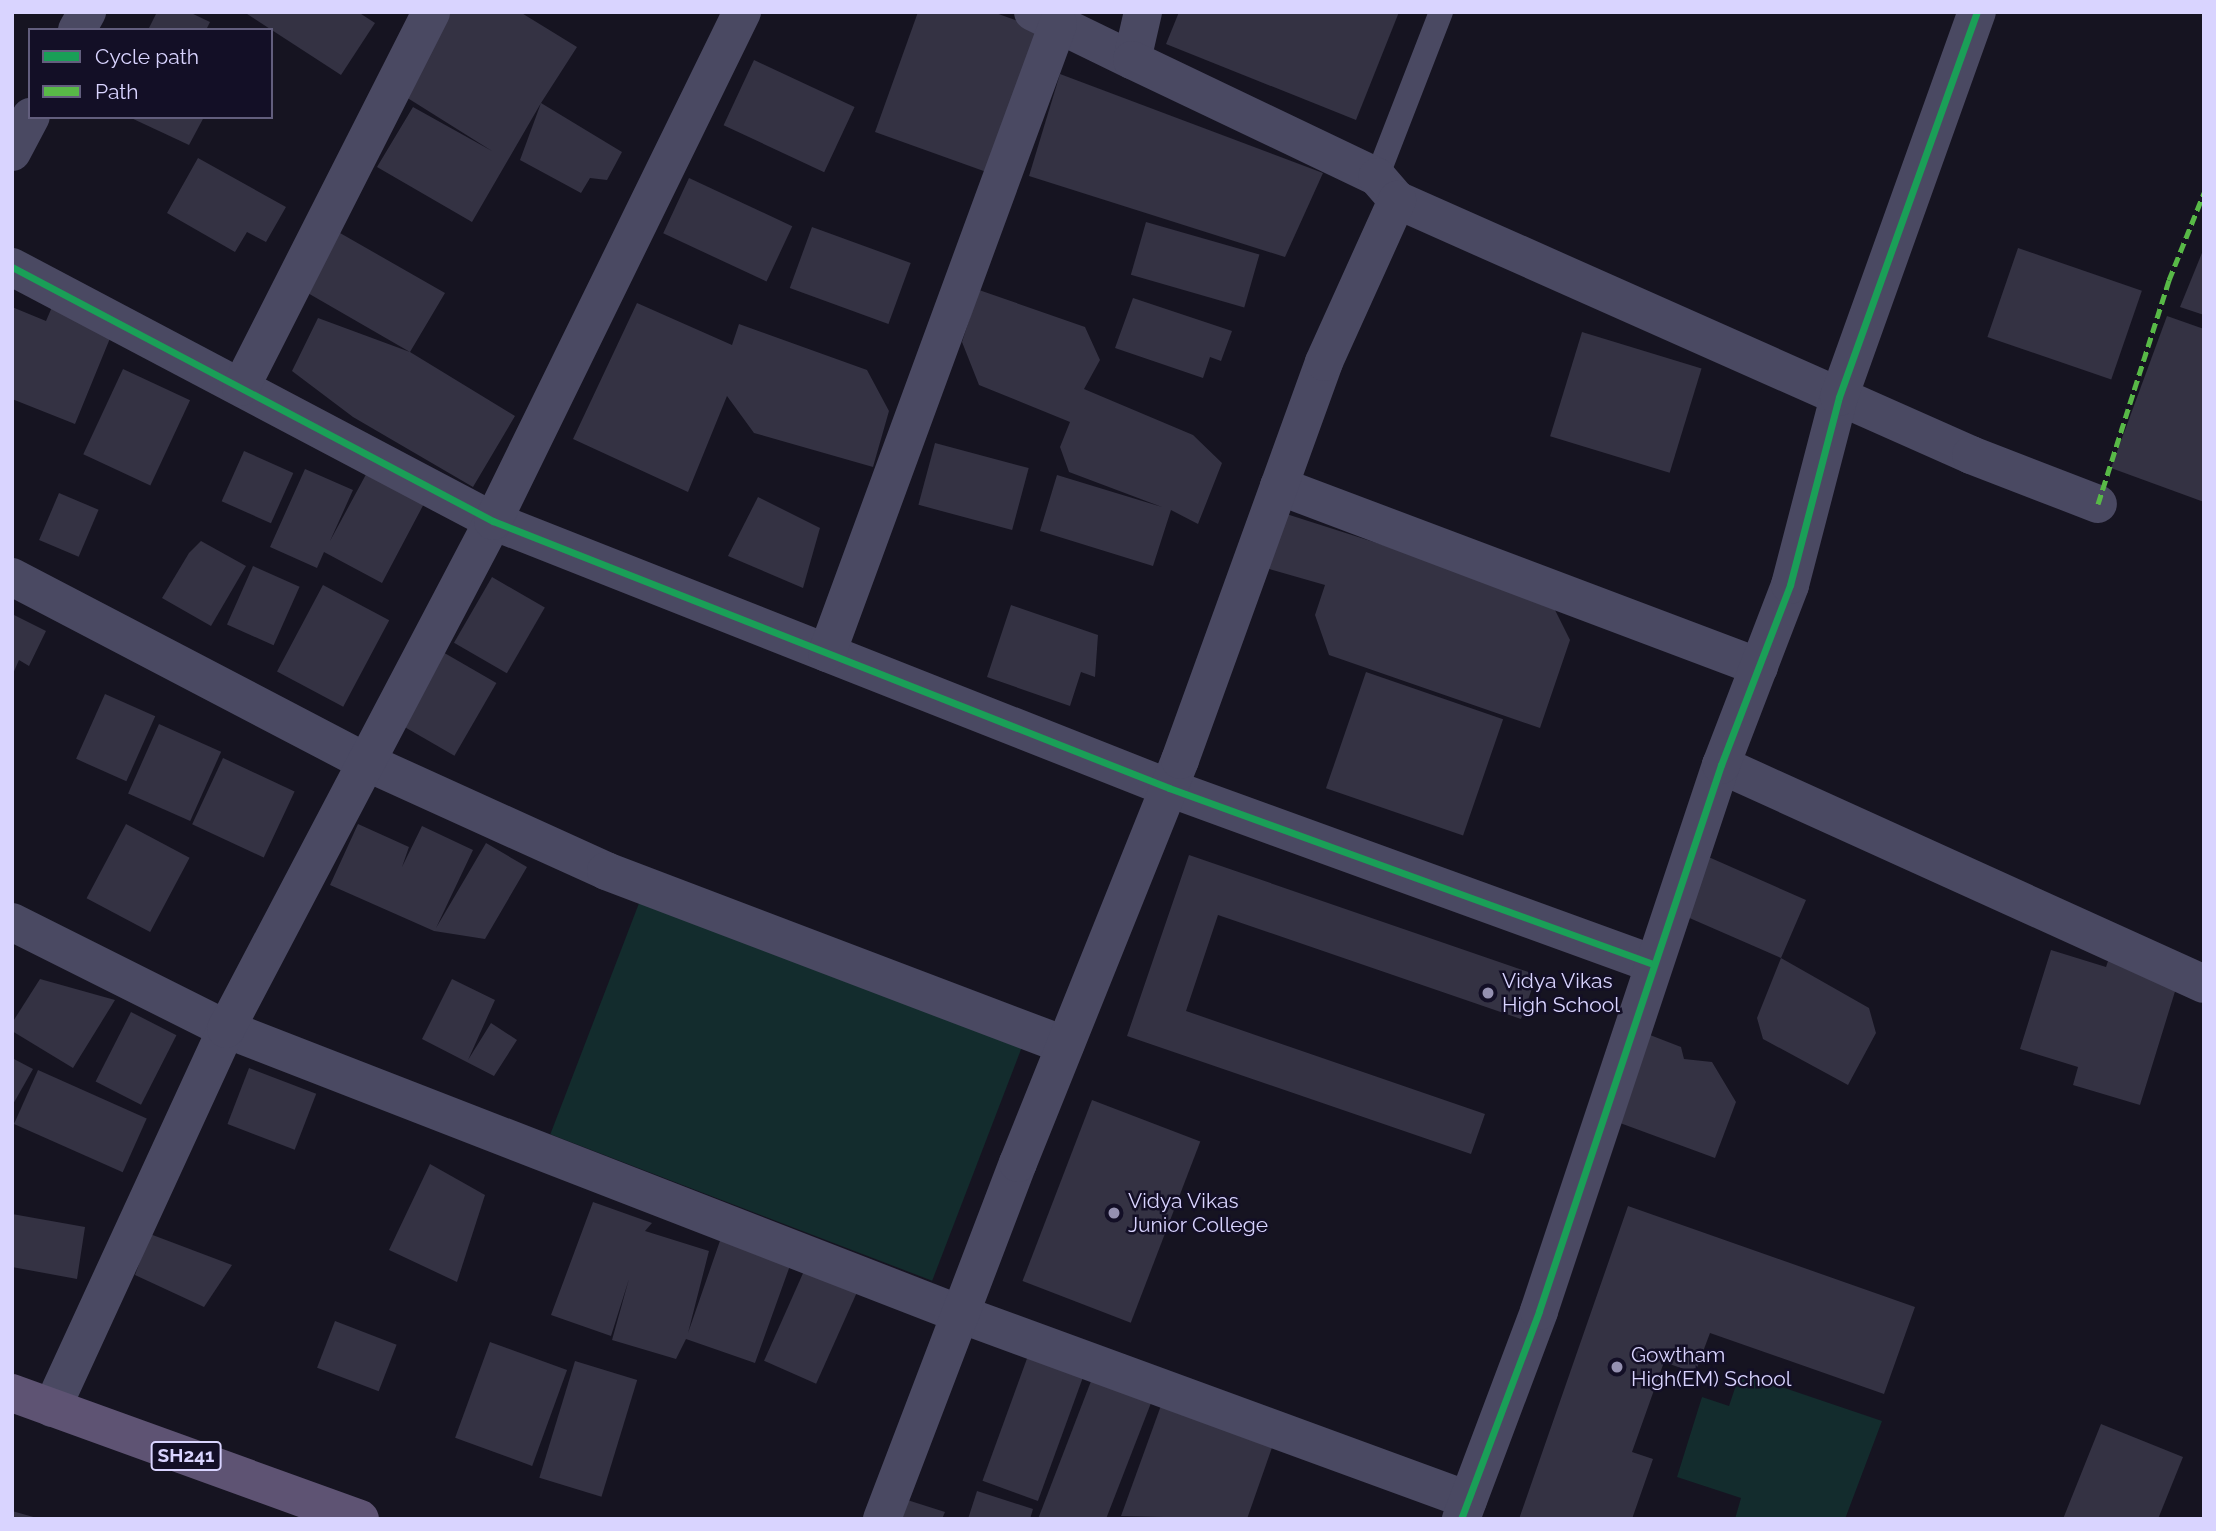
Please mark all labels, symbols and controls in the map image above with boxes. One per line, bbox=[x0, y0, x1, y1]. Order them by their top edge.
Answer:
legend bbox=[28, 28, 273, 119]
text: Cycle path bbox=[95, 44, 199, 69]
text: Path bbox=[95, 79, 139, 104]
place label: Vidya Vikas High School bbox=[1502, 968, 1620, 1018]
marker: Vidya Vikas High School bbox=[1480, 985, 1496, 1001]
place label: Vidya Vikas Junior College bbox=[1128, 1188, 1268, 1238]
marker: Vidya Vikas Junior College bbox=[1106, 1205, 1122, 1221]
place label: Gowtham High(EM) School bbox=[1631, 1342, 1791, 1392]
marker: Gowtham High(EM) School bbox=[1609, 1359, 1625, 1375]
road number: SH241 bbox=[149, 1440, 223, 1472]

